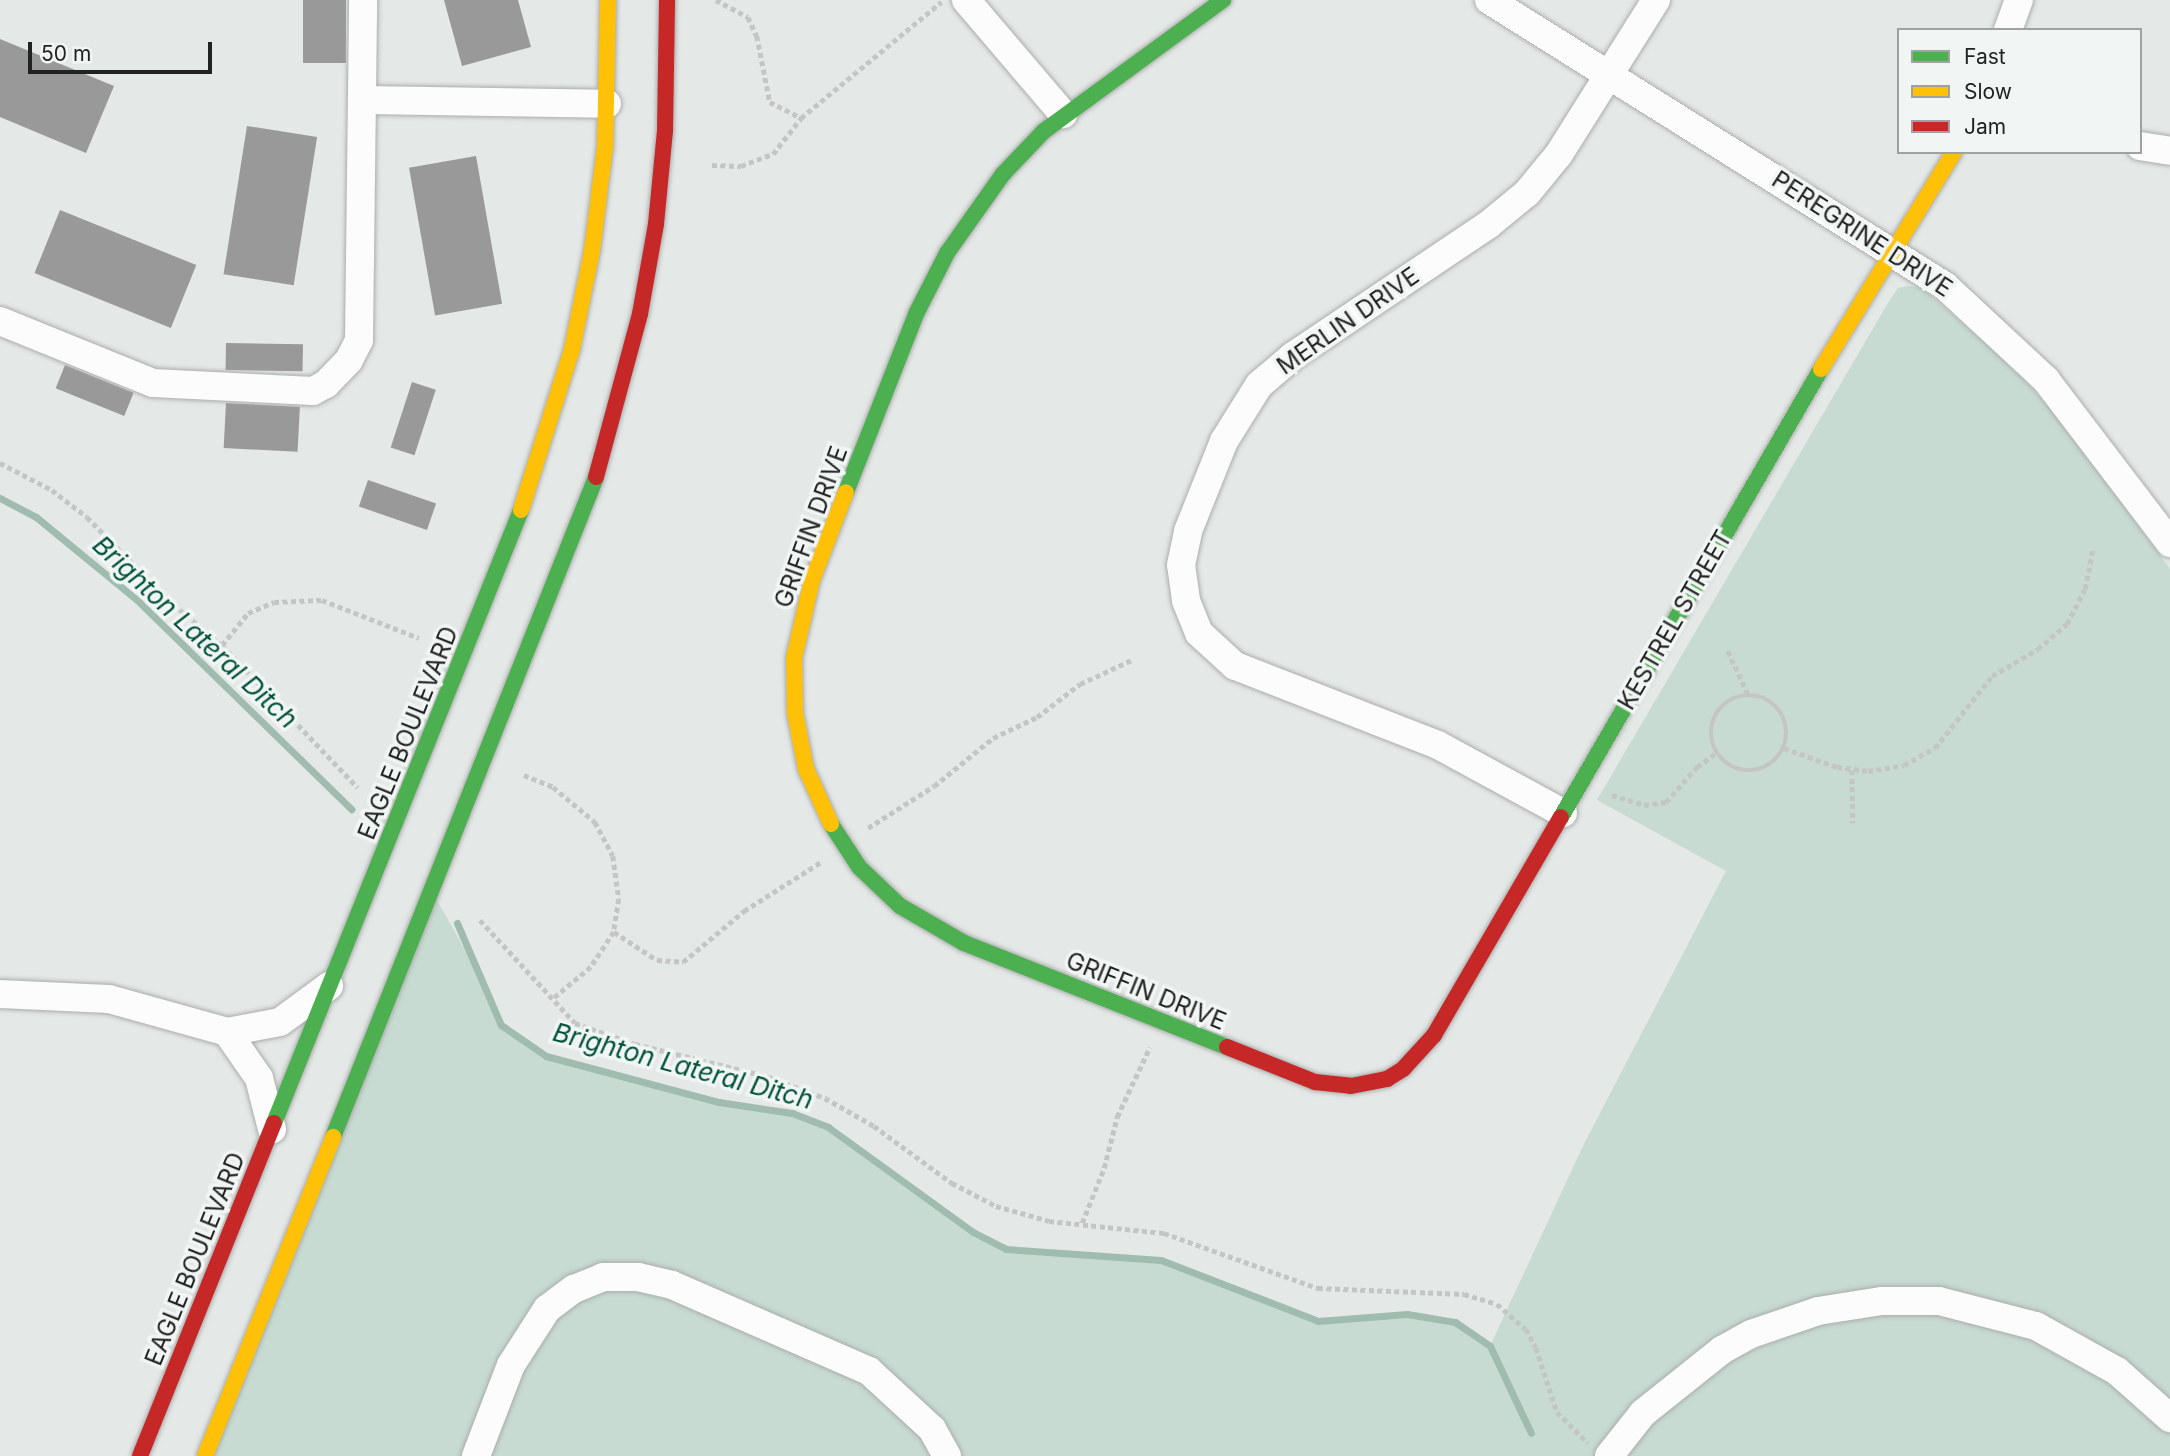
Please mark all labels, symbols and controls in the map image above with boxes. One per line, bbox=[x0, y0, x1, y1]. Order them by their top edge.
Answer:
scale bar bbox=[32, 28, 215, 72]
legend bbox=[1897, 28, 2142, 154]
text: 50 m bbox=[41, 41, 91, 66]
text: Fast bbox=[1964, 44, 2006, 69]
text: Slow bbox=[1964, 79, 2012, 104]
text: Jam bbox=[1964, 114, 2006, 139]
street label: PEREGRINE DRIVE bbox=[1767, 165, 1957, 303]
street label: MERLIN DRIVE bbox=[1272, 261, 1424, 381]
street label: GRIFFIN DRIVE bbox=[768, 442, 854, 612]
street label: KESTREL STREET bbox=[1612, 525, 1738, 715]
water label: Brighton Lateral Ditch bbox=[86, 529, 304, 735]
street label: EAGLE BOULEVARD bbox=[352, 622, 464, 844]
street label: GRIFFIN DRIVE bbox=[1062, 946, 1230, 1036]
water label: Brighton Lateral Ditch bbox=[550, 1016, 816, 1116]
street label: EAGLE BOULEVARD bbox=[139, 1148, 251, 1370]

